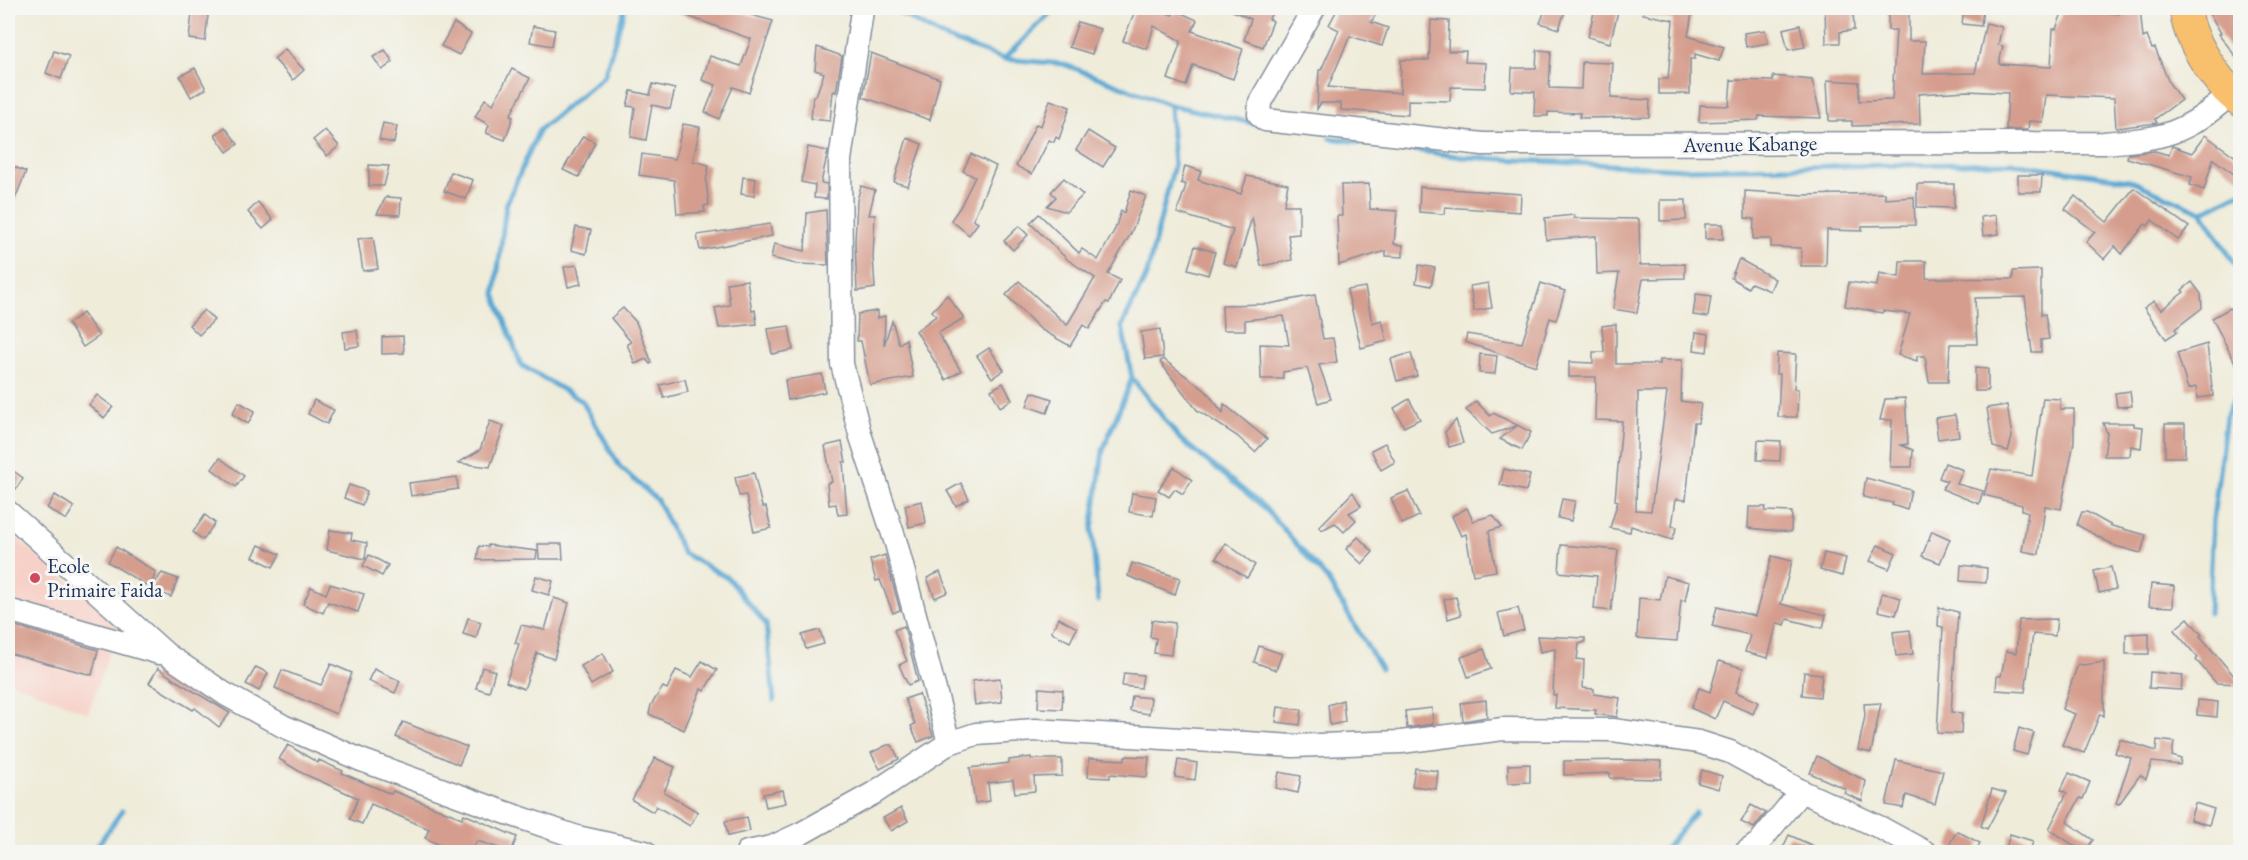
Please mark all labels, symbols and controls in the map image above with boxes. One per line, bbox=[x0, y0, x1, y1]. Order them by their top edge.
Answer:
street label: Avenue Kabange bbox=[1682, 129, 1817, 158]
place label: Ecole Primaire Faida bbox=[47, 552, 163, 603]
marker: Ecole Primaire Faida bbox=[28, 571, 42, 585]

